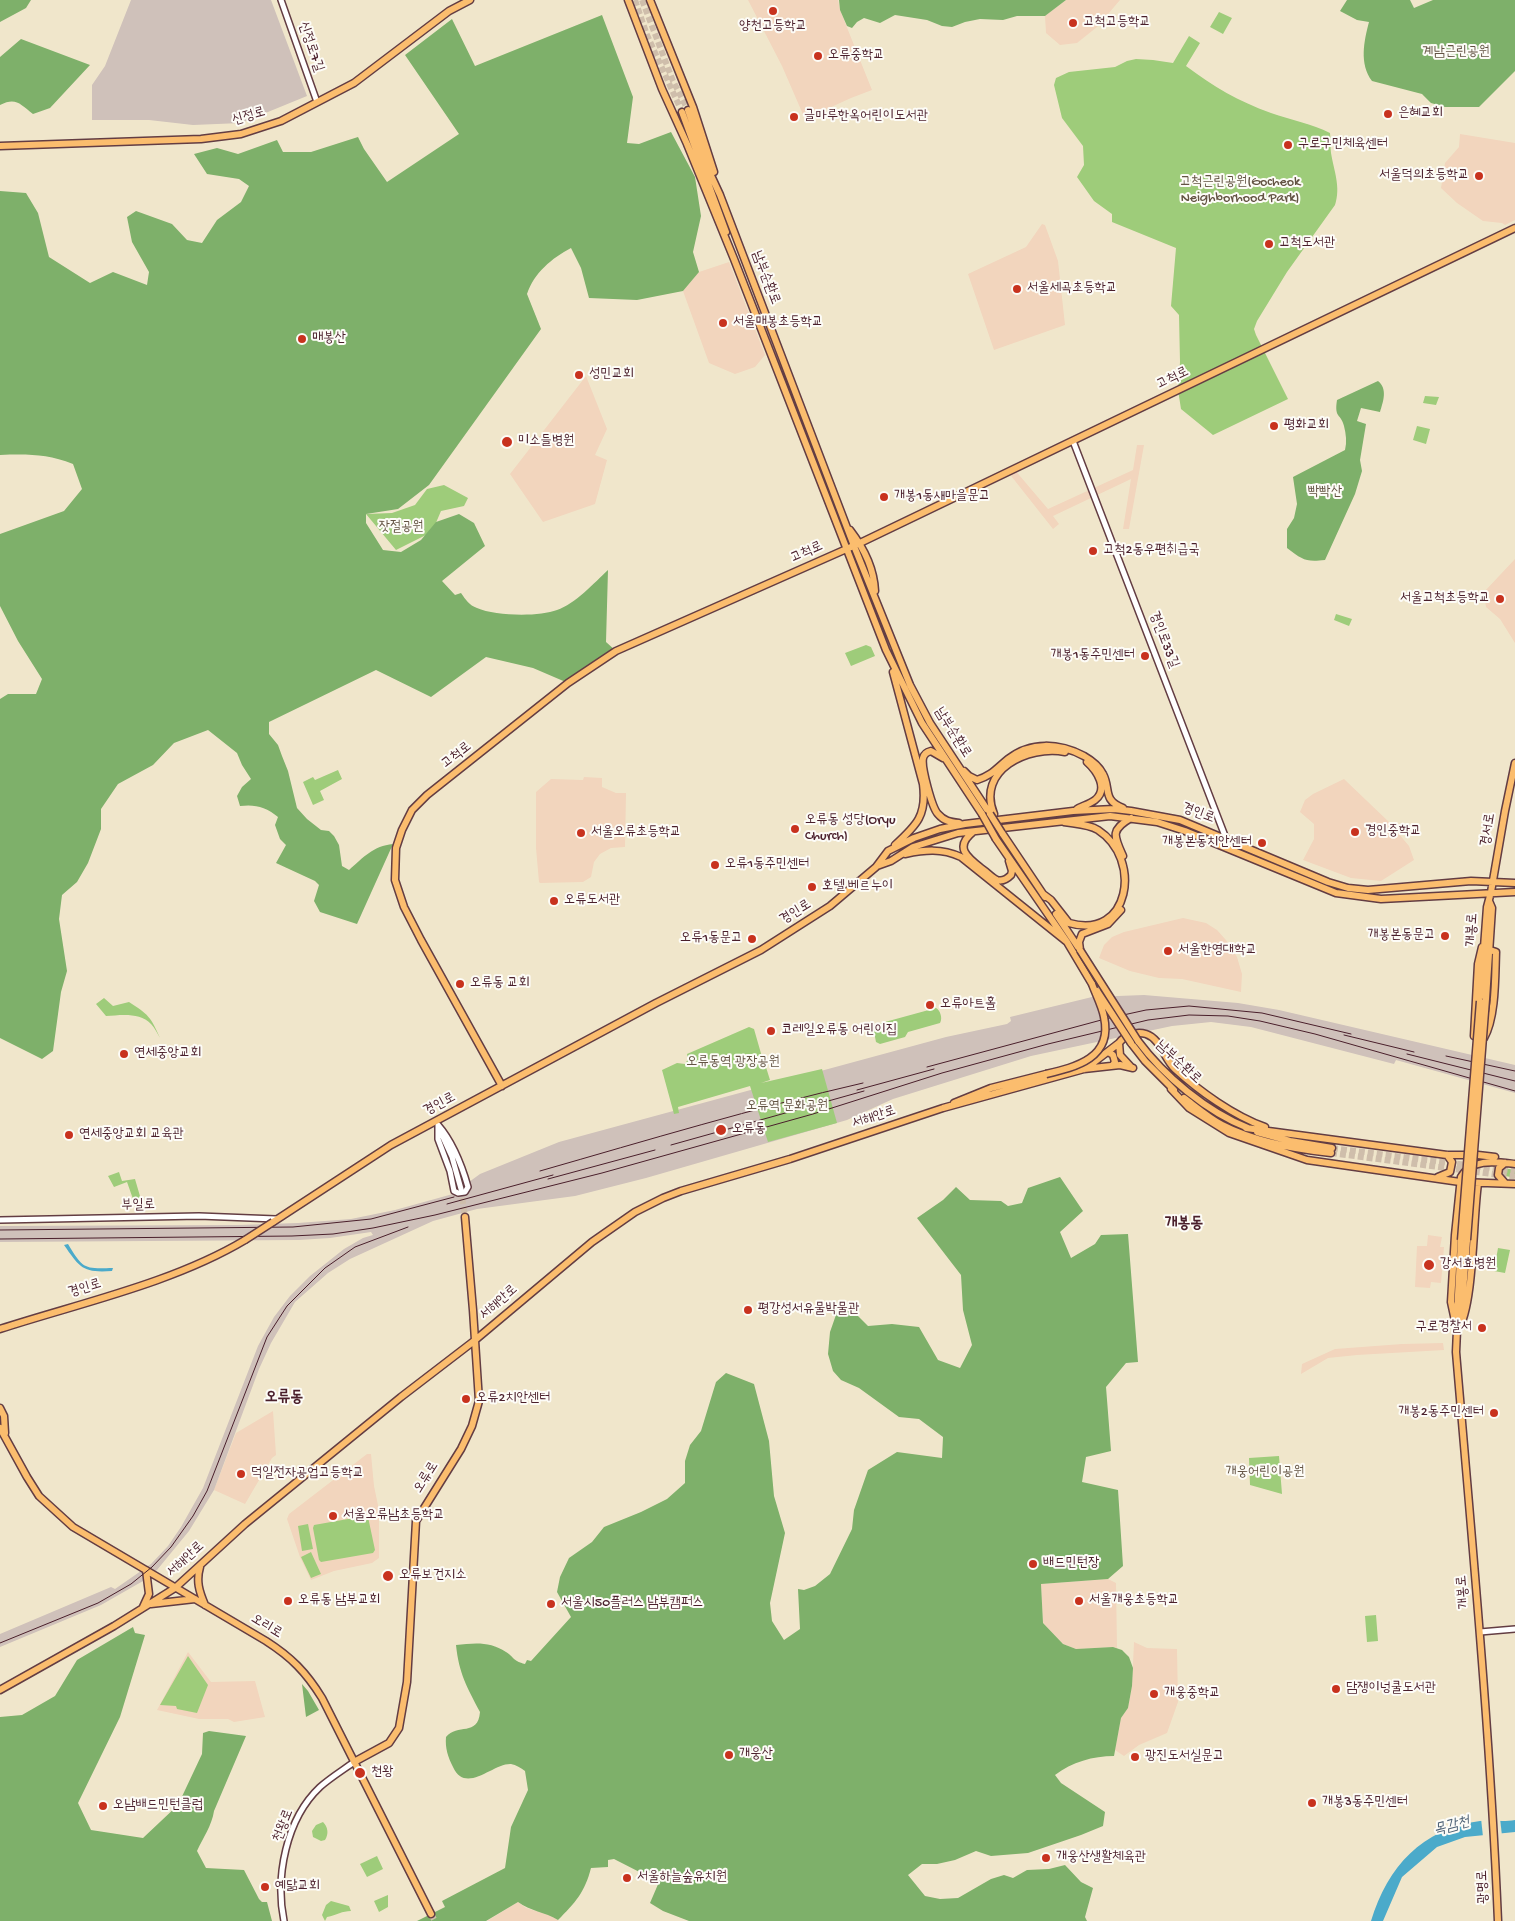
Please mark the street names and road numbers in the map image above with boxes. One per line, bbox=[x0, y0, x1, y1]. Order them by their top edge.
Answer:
street label: 신정로7길 bbox=[294, 20, 326, 74]
street label: 신정로 bbox=[230, 104, 268, 130]
street label: 남부순환로 bbox=[747, 249, 783, 307]
street label: 고척로 bbox=[1154, 364, 1192, 394]
street label: 고척로 bbox=[788, 538, 826, 568]
street label: 경인로33길 bbox=[1144, 609, 1182, 671]
street label: 남부순환로 bbox=[930, 705, 974, 761]
street label: 고척로 bbox=[439, 739, 475, 773]
street label: 경인로 bbox=[1179, 800, 1217, 828]
street label: 경서로 bbox=[1478, 812, 1500, 848]
street label: 경인로 bbox=[777, 897, 815, 929]
street label: 개봉로 bbox=[1464, 913, 1482, 947]
street label: 남부순환로 bbox=[1152, 1038, 1204, 1088]
street label: 경인로 bbox=[421, 1090, 459, 1120]
street label: 서해안로 bbox=[850, 1103, 898, 1133]
street label: 부일로 bbox=[121, 1197, 155, 1215]
street label: 경인로 bbox=[66, 1276, 104, 1302]
street label: 서해안로 bbox=[476, 1282, 522, 1324]
street label: 오류로 bbox=[411, 1459, 443, 1497]
street label: 서해안로 bbox=[164, 1539, 208, 1581]
street label: 개봉로 bbox=[1454, 1574, 1474, 1610]
street label: 오리로 bbox=[247, 1611, 285, 1643]
street label: 천왕로 bbox=[270, 1807, 298, 1845]
street label: 광명로 bbox=[1475, 1870, 1493, 1904]

